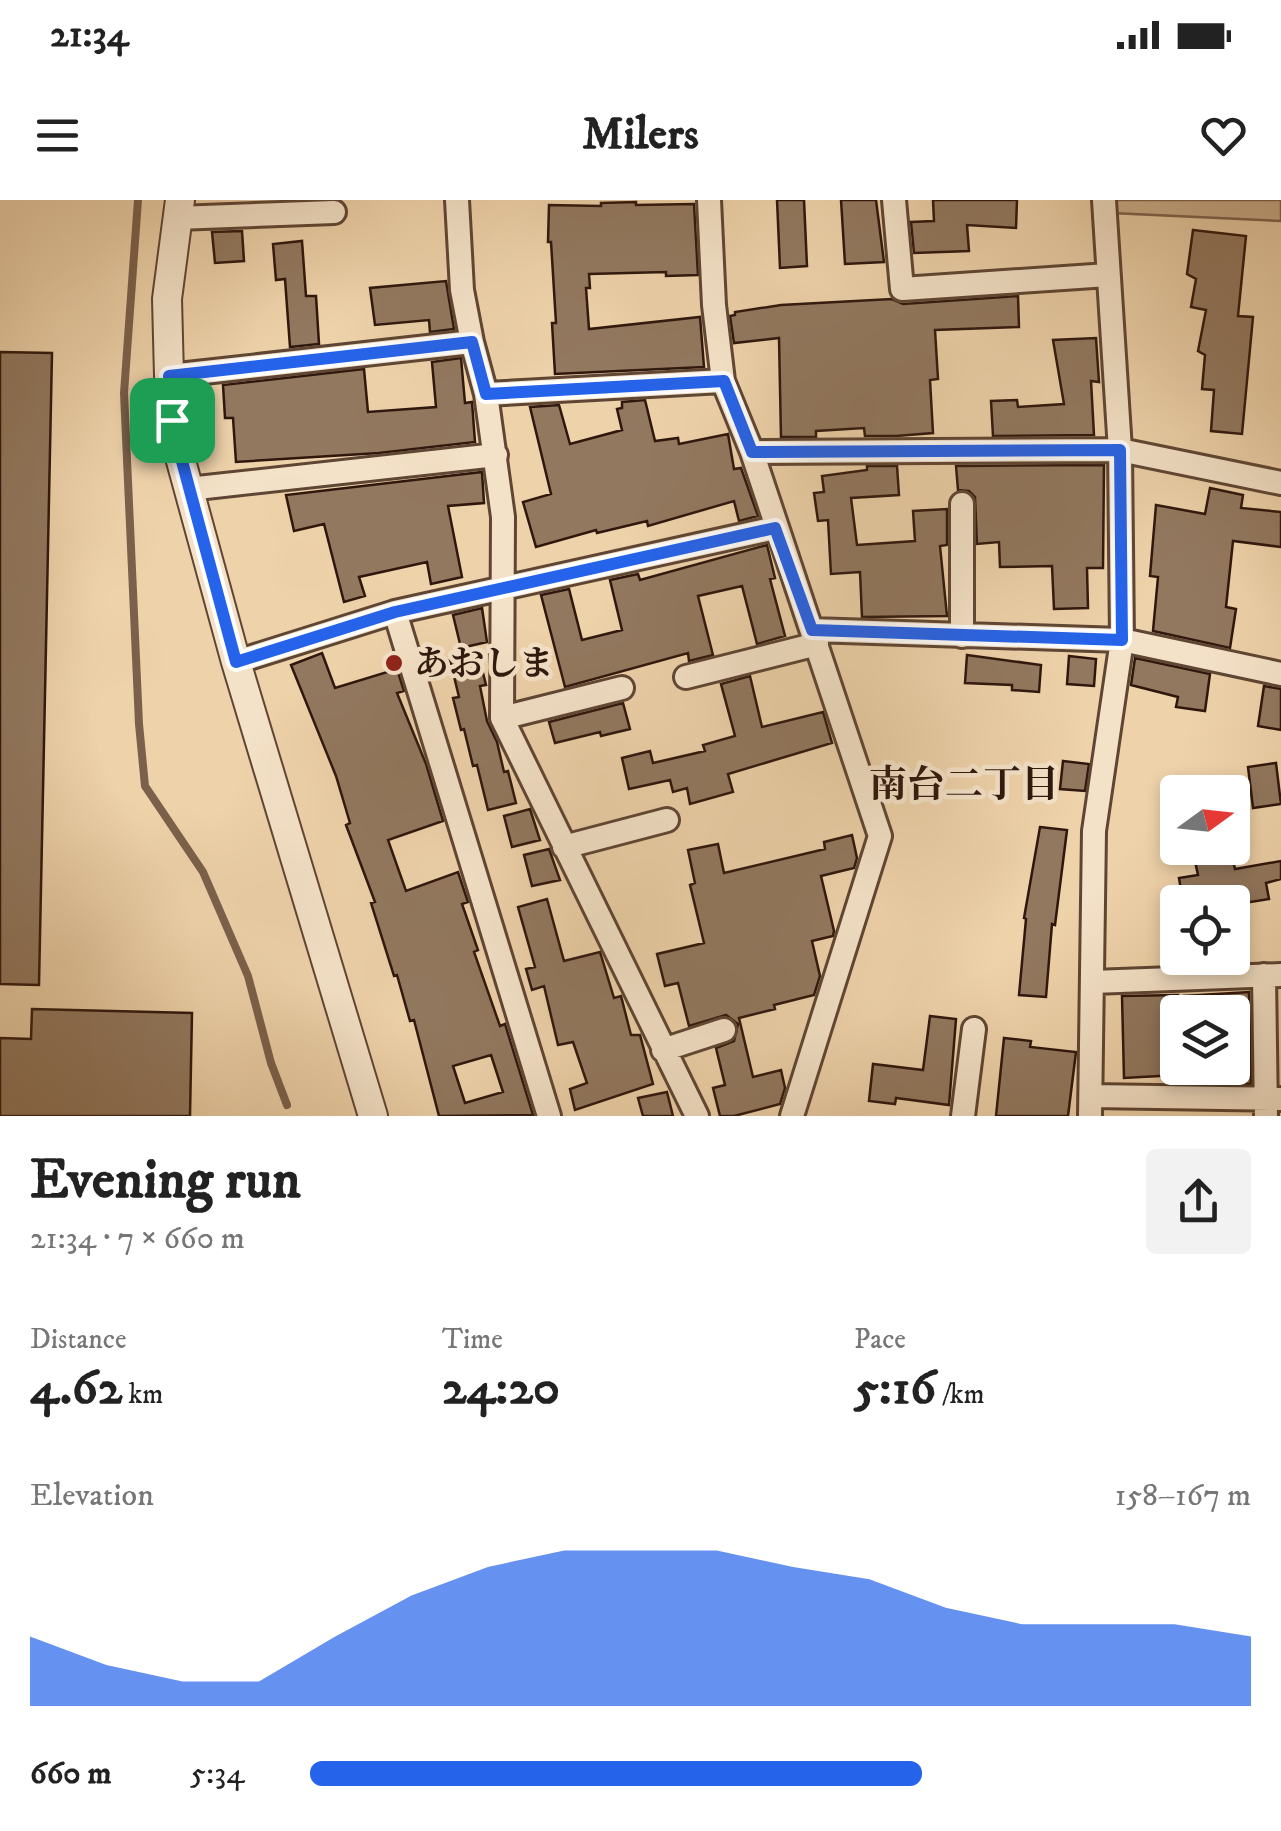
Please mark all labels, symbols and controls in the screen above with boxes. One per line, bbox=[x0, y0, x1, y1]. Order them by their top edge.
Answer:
text: 21:34 bbox=[50, 11, 129, 59]
text: Milers bbox=[582, 107, 699, 163]
icon: menu bbox=[30, 108, 85, 163]
icon: heart bbox=[1196, 108, 1251, 163]
pin bbox=[130, 378, 215, 463]
icon: arrive bbox=[145, 393, 200, 448]
place label: あおしま bbox=[414, 643, 554, 687]
marker: あおしま bbox=[383, 652, 405, 674]
district label: 南台二丁目 bbox=[869, 762, 1059, 810]
north arrow bbox=[1160, 775, 1250, 865]
map controls bbox=[1160, 775, 1250, 1085]
button: locate bbox=[1160, 885, 1250, 975]
button: layers bbox=[1160, 995, 1250, 1085]
text: Evening run bbox=[30, 1147, 301, 1216]
button: share bbox=[1146, 1149, 1251, 1254]
text: 21:34 · 7 × 660 m bbox=[30, 1219, 245, 1259]
text: Distance bbox=[30, 1322, 126, 1357]
text: Time bbox=[442, 1322, 503, 1357]
text: Pace bbox=[854, 1322, 906, 1357]
text: 4.62 bbox=[30, 1357, 122, 1420]
text: 24:20 bbox=[442, 1357, 560, 1420]
text: 5:16 bbox=[854, 1357, 936, 1420]
text: km bbox=[122, 1377, 163, 1412]
text: /km bbox=[936, 1377, 985, 1412]
text: Elevation bbox=[30, 1476, 154, 1516]
text: 158–167 m bbox=[1115, 1476, 1251, 1516]
text: 660 m bbox=[30, 1754, 111, 1794]
text: 5:34 bbox=[190, 1754, 245, 1794]

